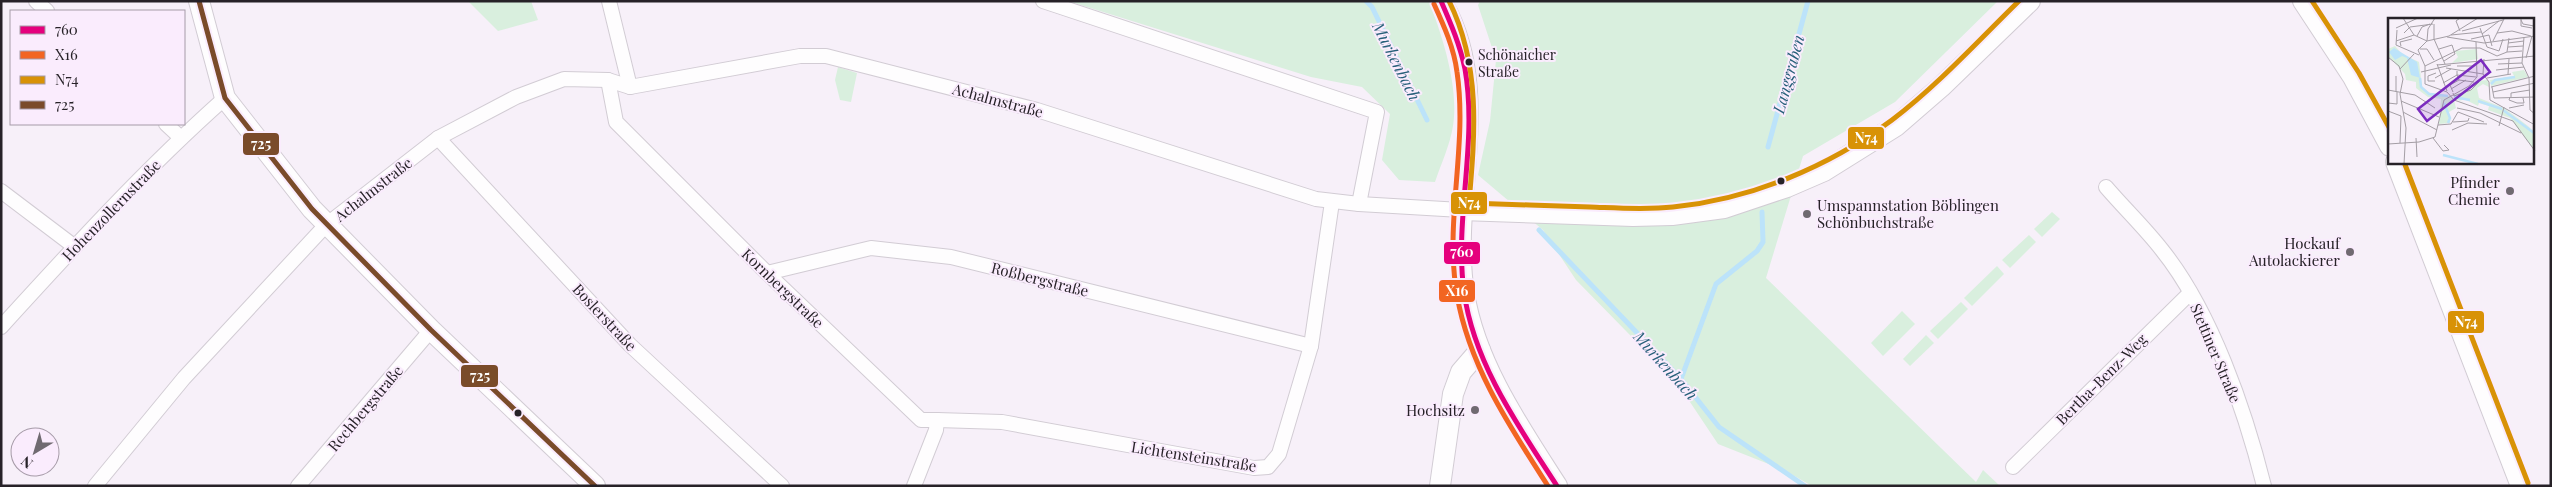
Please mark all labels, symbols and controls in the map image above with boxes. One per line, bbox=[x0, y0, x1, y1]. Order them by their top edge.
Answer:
legend bbox=[10, 10, 185, 125]
water label: Murkenbach bbox=[1368, 17, 1426, 104]
inset map bbox=[2388, 18, 2534, 164]
text: 760 bbox=[55, 19, 78, 39]
water label: Langgraben bbox=[1767, 32, 1809, 117]
text: X16 bbox=[55, 44, 78, 64]
place label: Schönaicher Straße bbox=[1478, 45, 1557, 81]
marker: Schönaicher Straße bbox=[1464, 57, 1474, 67]
text: N74 bbox=[55, 69, 79, 89]
street label: Achalmstraße bbox=[949, 78, 1046, 122]
text: 725 bbox=[55, 94, 75, 114]
line badge: N74 bbox=[1847, 126, 1885, 150]
text: N74 bbox=[1854, 128, 1878, 147]
line badge: 725 bbox=[242, 132, 280, 156]
text: 725 bbox=[251, 134, 271, 153]
street label: Achalmstraße bbox=[329, 152, 416, 226]
street label: Hohenzollernstraße bbox=[57, 155, 165, 265]
place label: Pfinder Chemie bbox=[2448, 172, 2500, 209]
unlabelled marker bbox=[1776, 176, 1786, 186]
marker: Pfinder Chemie bbox=[2504, 185, 2516, 197]
line badge: N74 bbox=[1450, 191, 1488, 215]
text: N74 bbox=[1457, 193, 1481, 212]
place label: Umspannstation Böblingen Schönbuchstraße bbox=[1817, 195, 1999, 232]
marker: Umspannstation Böblingen Schönbuchstraße bbox=[1801, 208, 1813, 220]
place label: Hockauf Autolackierer bbox=[2248, 233, 2341, 270]
line badge: 760 bbox=[1443, 241, 1481, 265]
text: 760 bbox=[1450, 242, 1474, 261]
street label: Kornbergstraße bbox=[738, 244, 828, 332]
marker: Hockauf Autolackierer bbox=[2344, 246, 2356, 258]
street label: Roßbergstraße bbox=[989, 257, 1091, 301]
street label: Boslerstraße bbox=[569, 279, 641, 355]
line badge: X16 bbox=[1438, 279, 1476, 303]
text: X16 bbox=[1446, 281, 1469, 300]
street label: Stettiner Straße bbox=[2186, 300, 2246, 406]
line badge: N74 bbox=[2447, 310, 2485, 334]
text: N74 bbox=[2454, 312, 2478, 331]
water label: Murkenbach bbox=[1629, 325, 1703, 404]
street label: Bertha-Benz-Weg bbox=[2051, 329, 2151, 429]
street label: Rechbergstraße bbox=[323, 361, 407, 455]
line badge: 725 bbox=[460, 364, 499, 388]
text: 725 bbox=[470, 366, 490, 385]
place label: Hochsitz bbox=[1406, 400, 1465, 420]
marker: Hochsitz bbox=[1469, 404, 1481, 416]
unlabelled marker bbox=[513, 408, 523, 418]
north arrow bbox=[10, 427, 60, 477]
street label: Lichtensteinstraße bbox=[1130, 436, 1258, 476]
text: N bbox=[17, 452, 37, 473]

